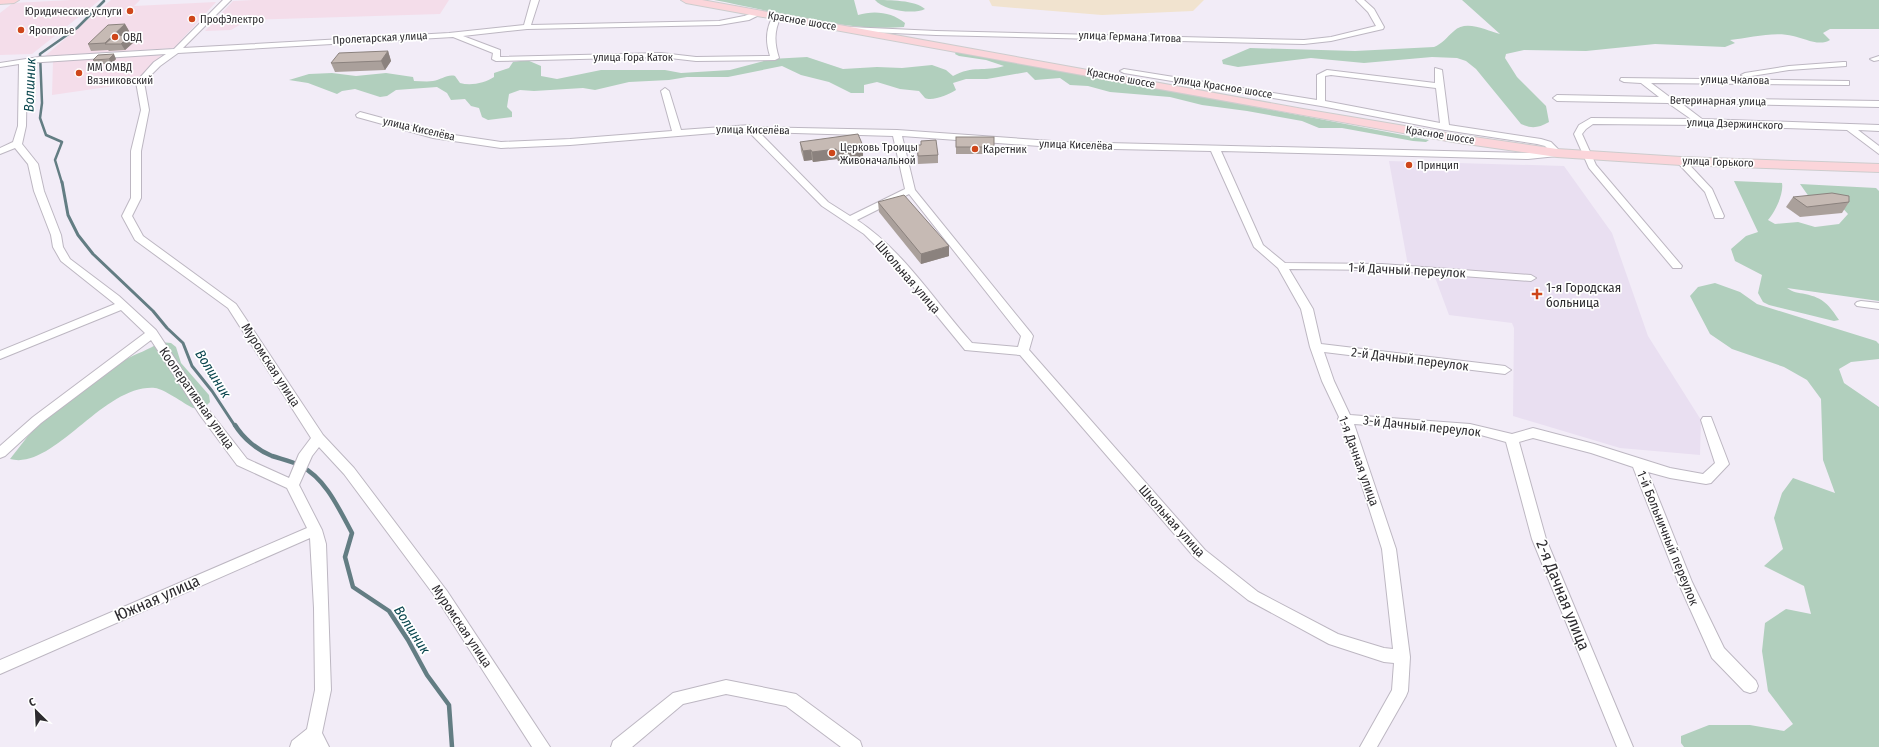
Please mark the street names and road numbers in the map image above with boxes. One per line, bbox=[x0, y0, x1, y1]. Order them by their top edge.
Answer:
street label: Красное шоссе bbox=[767, 9, 837, 33]
street label: Пролетарская улица bbox=[332, 29, 428, 47]
street label: улица Германа Титова bbox=[1078, 29, 1182, 45]
street label: улица Гора Каток bbox=[593, 51, 674, 64]
street label: Красное шоссе bbox=[1086, 65, 1156, 91]
street label: улица Красное шоссе bbox=[1173, 73, 1273, 101]
street label: улица Чкалова bbox=[1700, 73, 1770, 87]
street label: Ветеринарная улица bbox=[1670, 94, 1766, 108]
street label: улица Киселёва bbox=[382, 114, 456, 144]
street label: улица Дзержинского bbox=[1687, 116, 1784, 132]
street label: улица Киселёва bbox=[716, 123, 790, 137]
street label: Красное шоссе bbox=[1405, 123, 1475, 147]
street label: улица Киселёва bbox=[1039, 137, 1113, 153]
street label: улица Горького bbox=[1682, 154, 1754, 170]
street label: Школьная улица bbox=[872, 238, 944, 316]
street label: 1-й Дачный переулок bbox=[1348, 259, 1466, 281]
street label: Муромская улица bbox=[238, 320, 304, 410]
street label: Кооперативная улица bbox=[156, 344, 238, 452]
street label: 2-й Дачный переулок bbox=[1350, 344, 1470, 374]
street label: 3-й Дачный переулок bbox=[1362, 412, 1482, 440]
street label: 1-я Дачная улица bbox=[1336, 414, 1382, 508]
street label: 1-й Больничный переулок bbox=[1634, 468, 1702, 608]
street label: Школьная улица bbox=[1136, 482, 1208, 560]
street label: 2-я Дачная улица bbox=[1532, 537, 1594, 653]
street label: Южная улица bbox=[111, 571, 203, 625]
street label: Муромская улица bbox=[429, 582, 495, 670]

